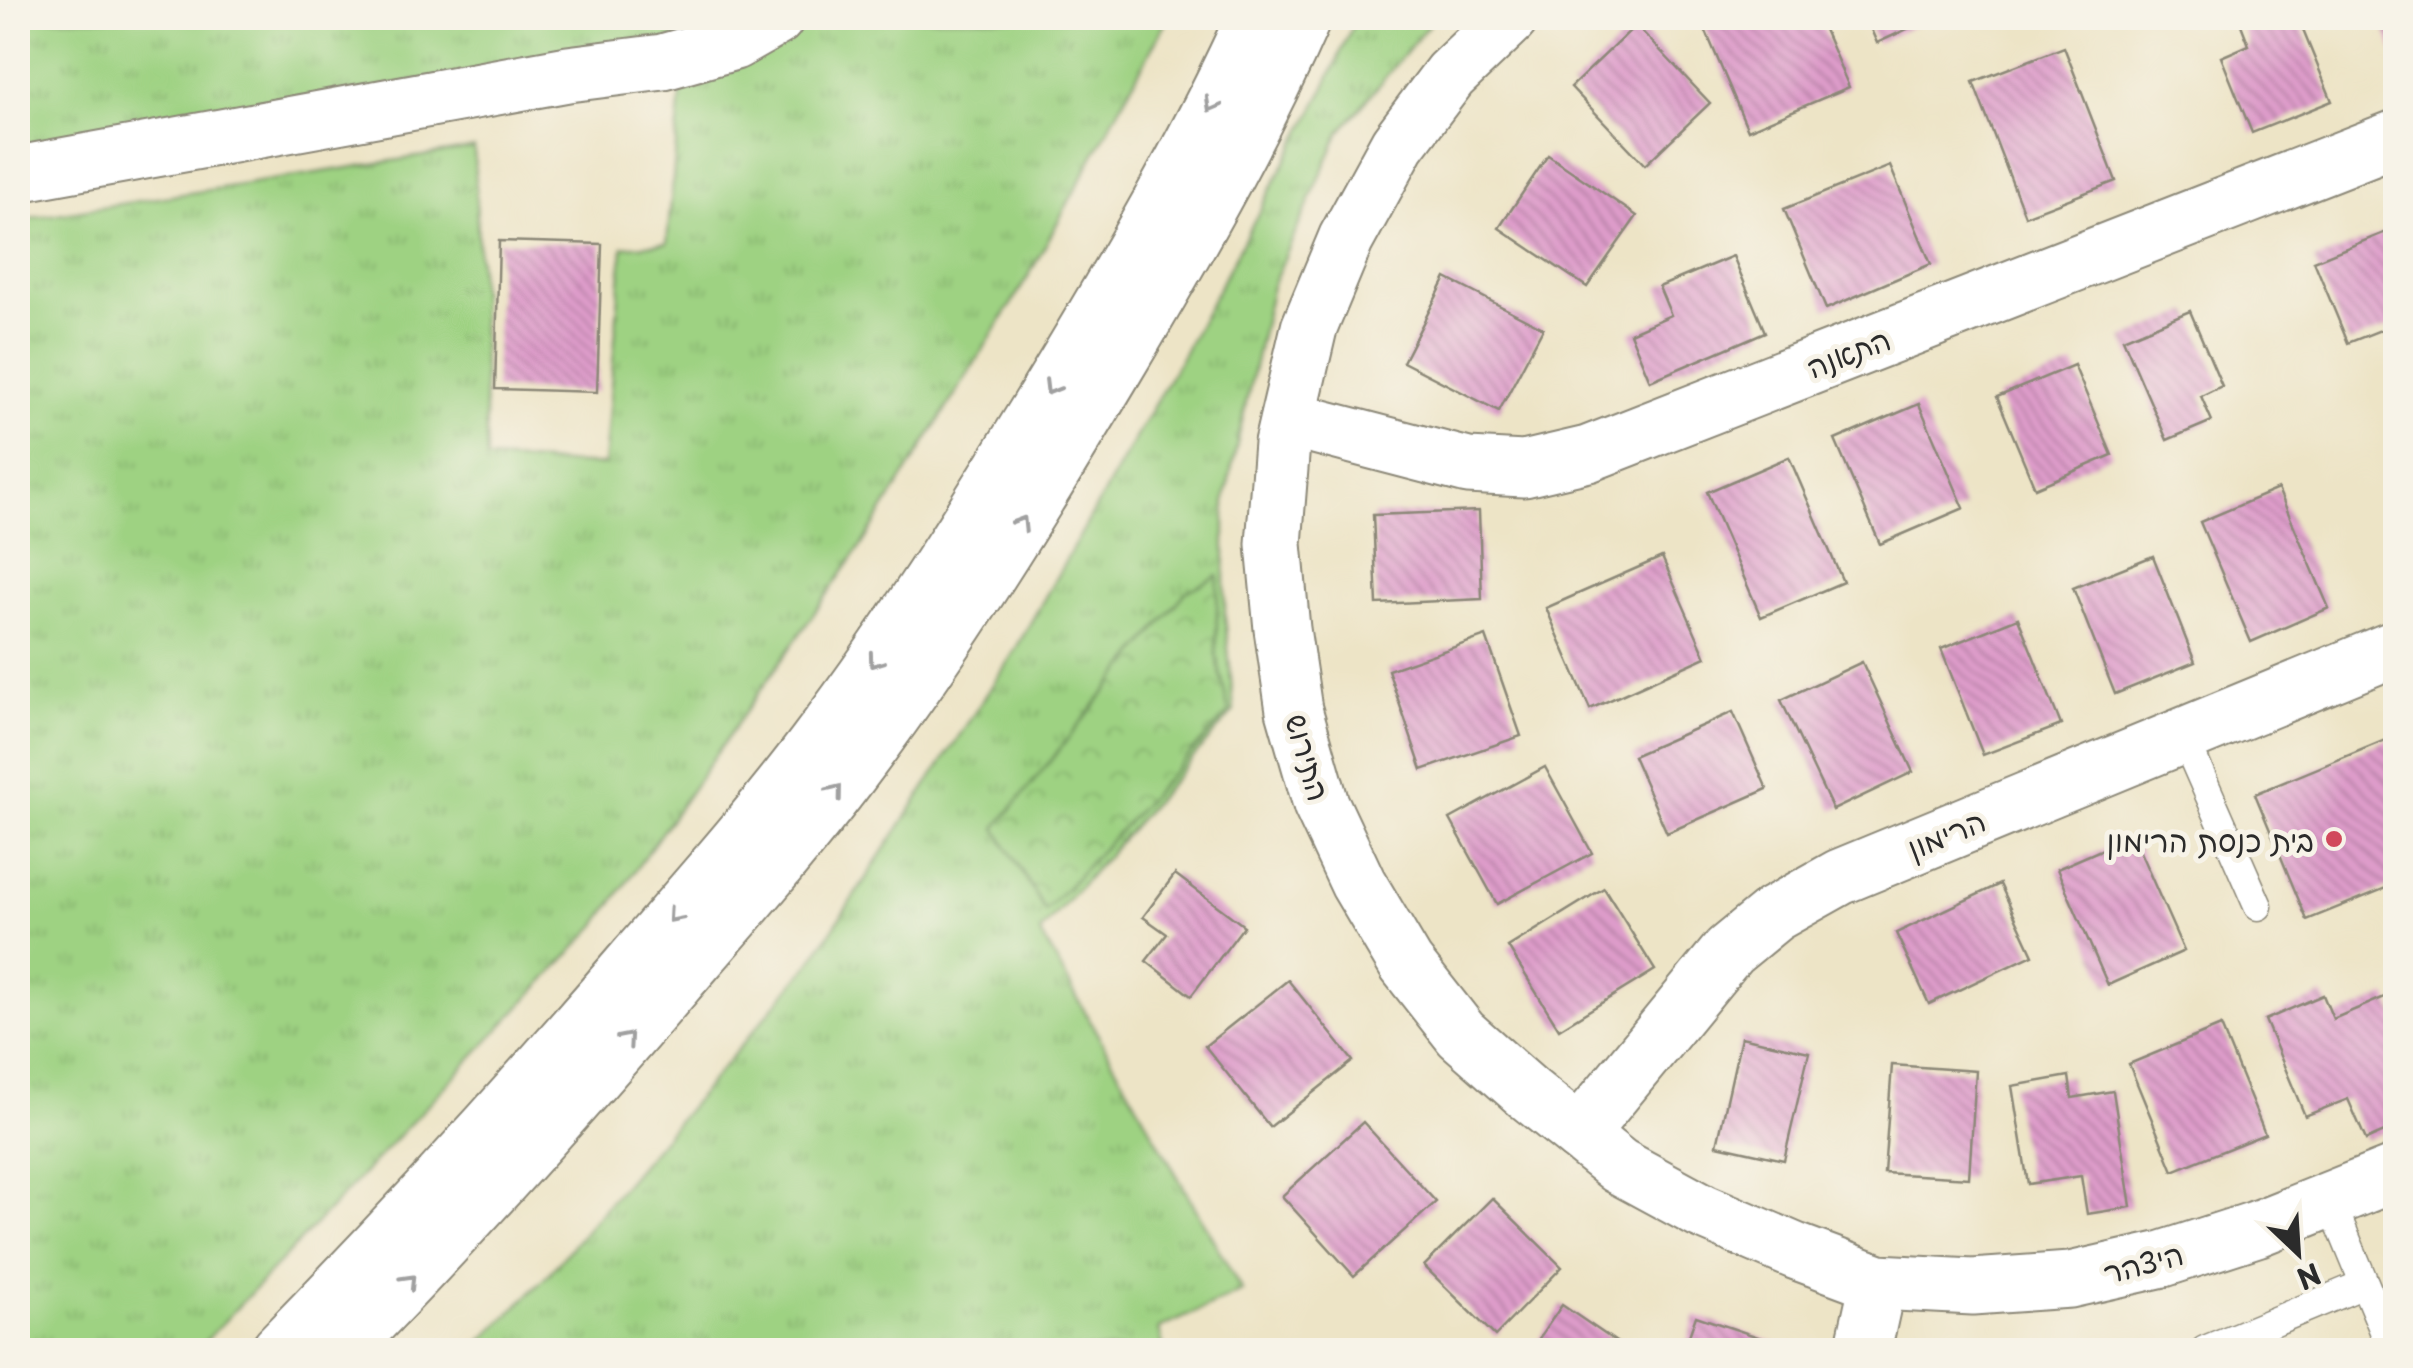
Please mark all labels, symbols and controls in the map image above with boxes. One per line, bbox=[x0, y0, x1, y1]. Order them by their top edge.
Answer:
one-way arrow bbox=[1205, 95, 1224, 113]
street label: התאנה bbox=[1799, 315, 1897, 389]
one-way arrow bbox=[1044, 377, 1063, 395]
one-way arrow bbox=[1008, 516, 1027, 534]
one-way arrow bbox=[869, 650, 887, 668]
street label: התירוש bbox=[1275, 708, 1343, 806]
one-way arrow bbox=[824, 784, 842, 802]
street label: הרימון bbox=[1900, 797, 1992, 869]
place label: בית כנסת הרימון bbox=[2107, 817, 2314, 862]
marker: בית כנסת הרימון bbox=[2323, 828, 2345, 850]
one-way arrow bbox=[668, 904, 686, 922]
one-way arrow bbox=[616, 1033, 634, 1051]
north arrow bbox=[2248, 1203, 2348, 1303]
street label: היצהר bbox=[2098, 1230, 2188, 1294]
text: N bbox=[2290, 1253, 2328, 1301]
one-way arrow bbox=[398, 1274, 416, 1292]

